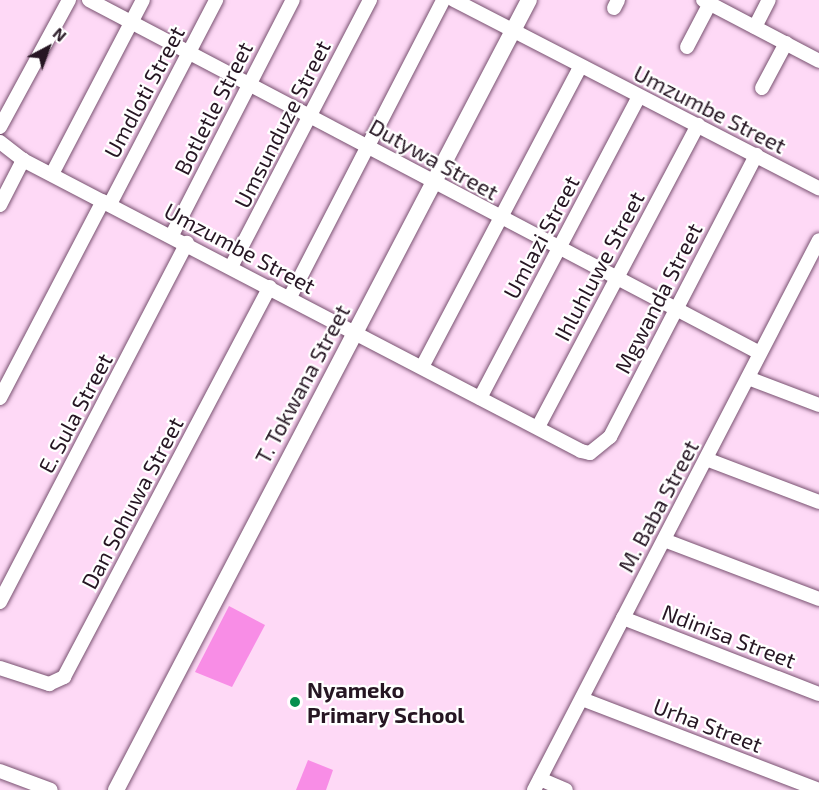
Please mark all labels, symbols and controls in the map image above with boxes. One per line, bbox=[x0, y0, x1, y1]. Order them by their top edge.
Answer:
north arrow bbox=[18, 18, 78, 78]
street label: Umdloti Street bbox=[98, 22, 190, 162]
text: N bbox=[50, 23, 71, 45]
street label: Umsunduze Street bbox=[228, 36, 336, 212]
street label: Botletle Street bbox=[168, 37, 258, 179]
street label: Umzumbe Street bbox=[629, 59, 791, 159]
street label: Dutywa Street bbox=[365, 113, 503, 205]
street label: Umlazi Street bbox=[498, 171, 584, 303]
street label: Ihluhluwe Street bbox=[549, 187, 649, 345]
street label: Umzumbe Street bbox=[160, 197, 320, 299]
street label: Mgwanda Street bbox=[609, 218, 707, 378]
street label: T. Tokwana Street bbox=[249, 300, 355, 468]
street label: E. Sula Street bbox=[32, 349, 118, 477]
street label: Dan Sohuwa Street bbox=[76, 413, 188, 593]
street label: M. Baba Street bbox=[612, 436, 704, 576]
street label: Ndinisa Street bbox=[658, 598, 800, 674]
place label: Nyameko Primary School bbox=[307, 676, 465, 728]
street label: Urha Street bbox=[650, 692, 766, 758]
marker: Nyameko Primary School bbox=[288, 695, 302, 709]

